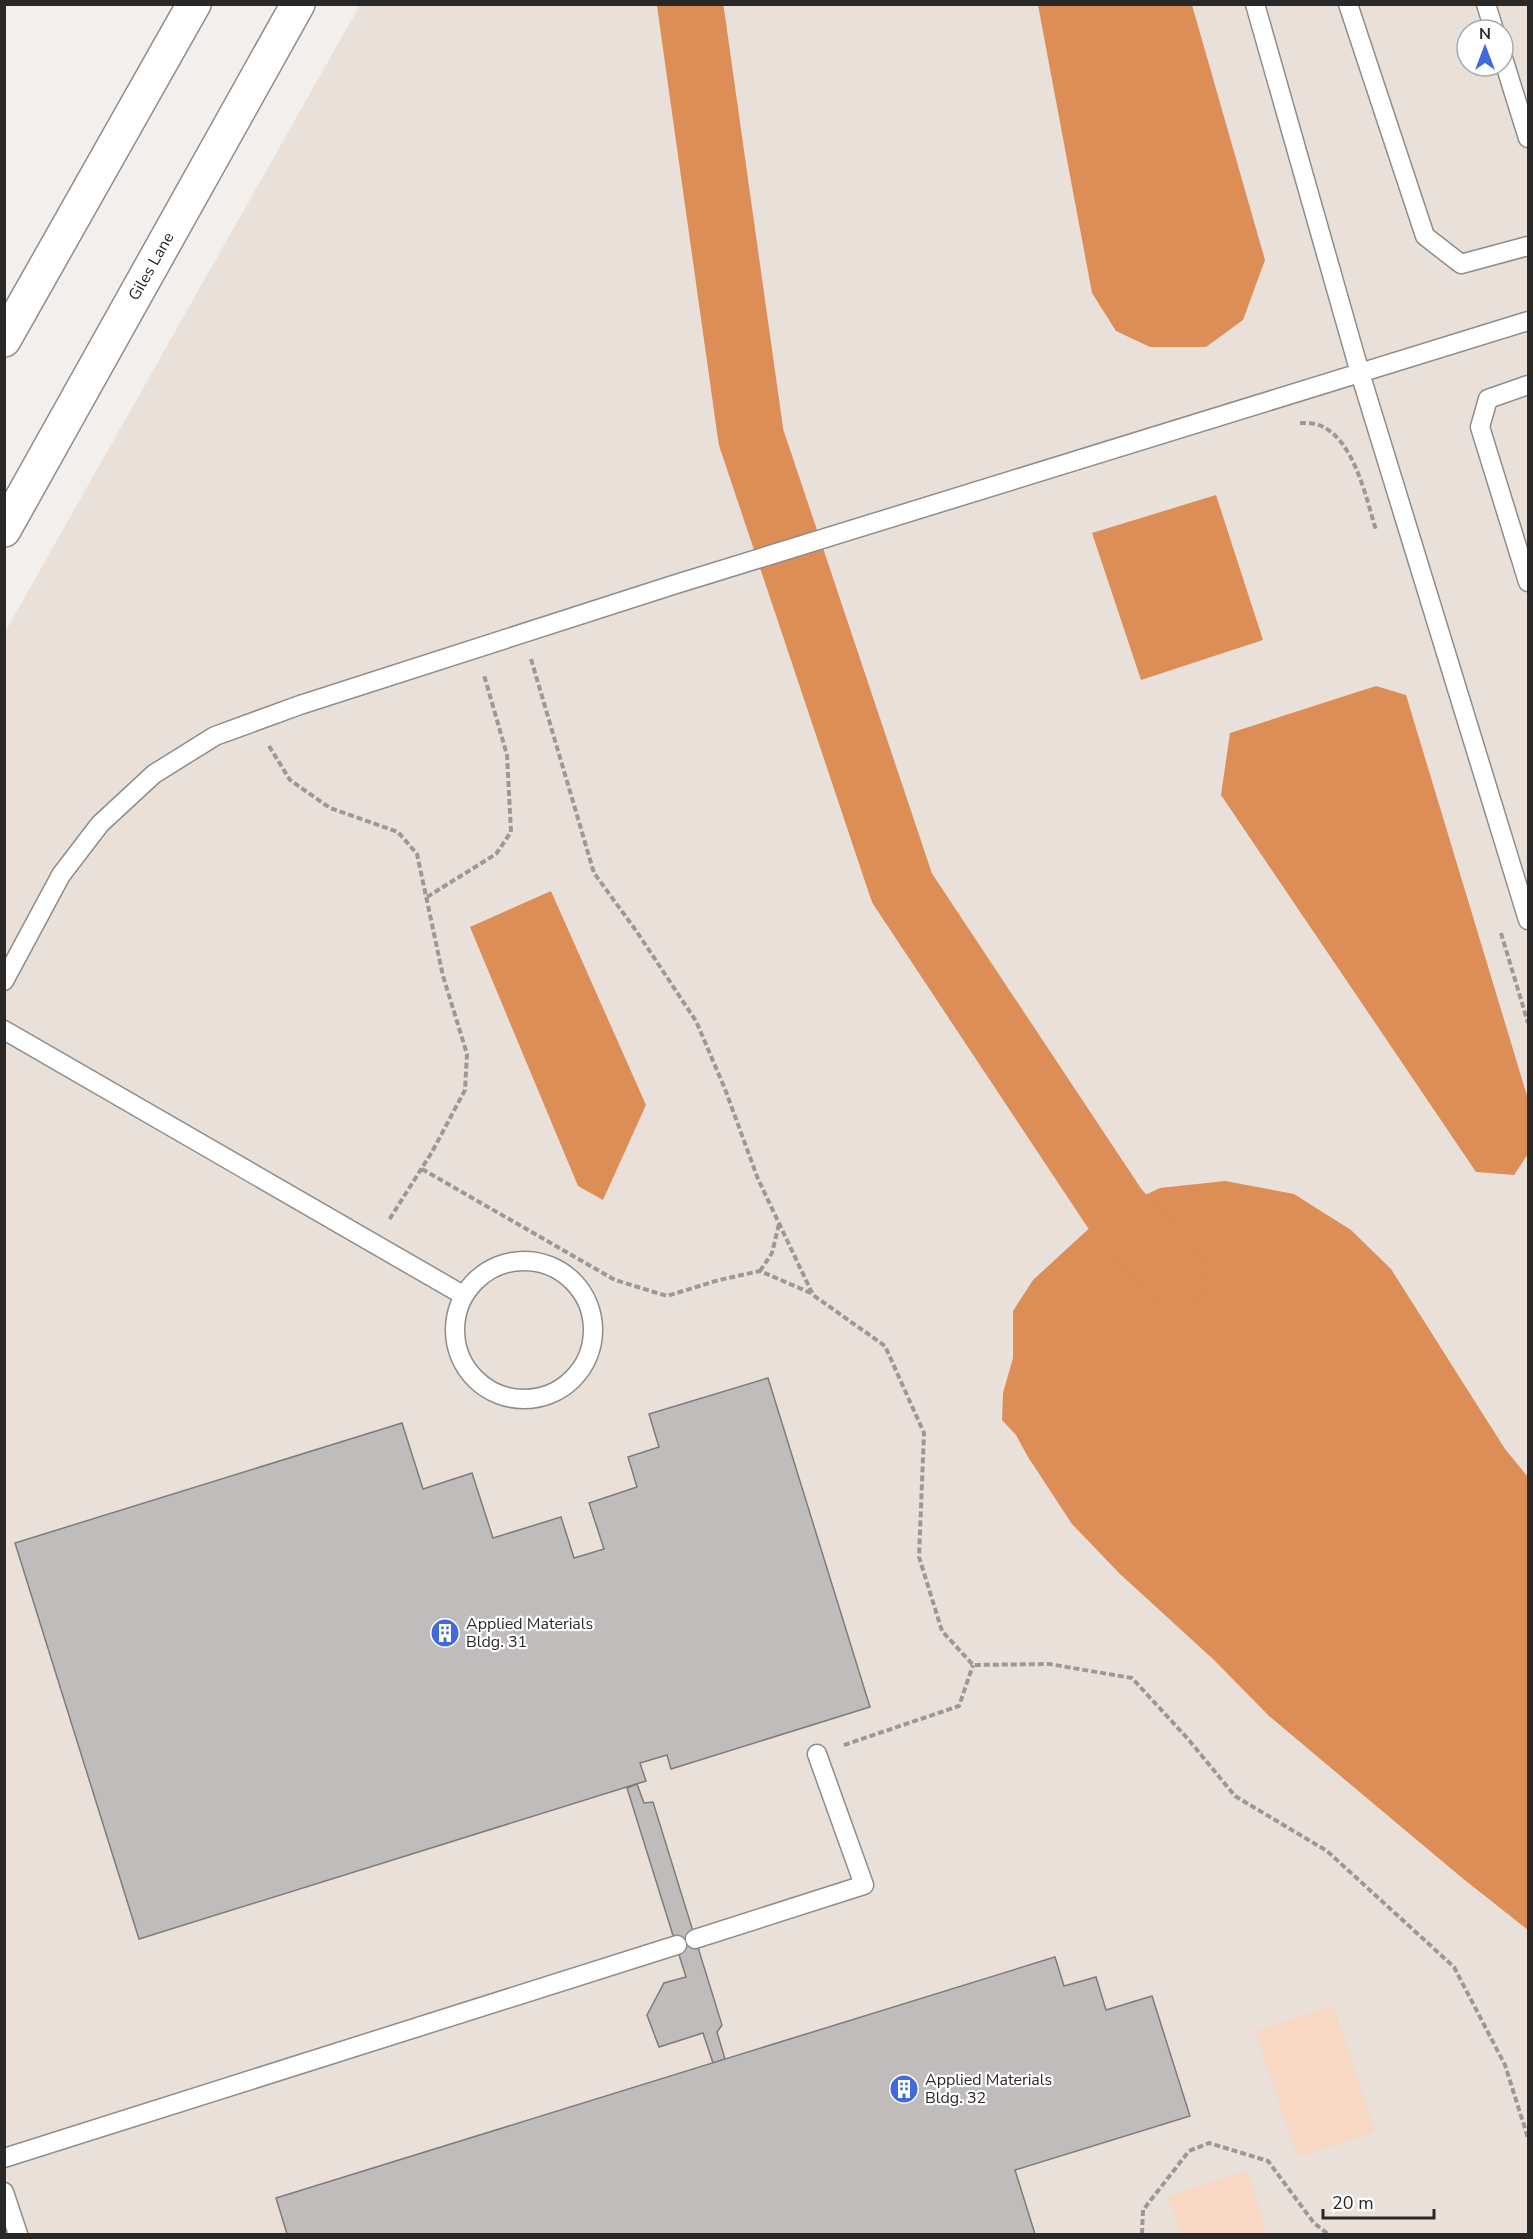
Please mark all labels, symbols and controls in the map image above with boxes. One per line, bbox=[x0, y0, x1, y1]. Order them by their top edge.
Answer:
north arrow bbox=[1455, 18, 1515, 78]
text: N bbox=[1479, 23, 1491, 45]
street label: Giles Lane bbox=[123, 228, 179, 305]
place label: Applied Materials Bldg. 31 bbox=[466, 1613, 593, 1653]
building icon: Applied Materials Bldg. 31 bbox=[429, 1617, 461, 1649]
place label: Applied Materials Bldg. 32 bbox=[925, 2069, 1052, 2109]
building icon: Applied Materials Bldg. 32 bbox=[888, 2073, 920, 2105]
scale bar bbox=[1323, 2182, 1434, 2220]
text: 20 m bbox=[1332, 2191, 1374, 2215]

